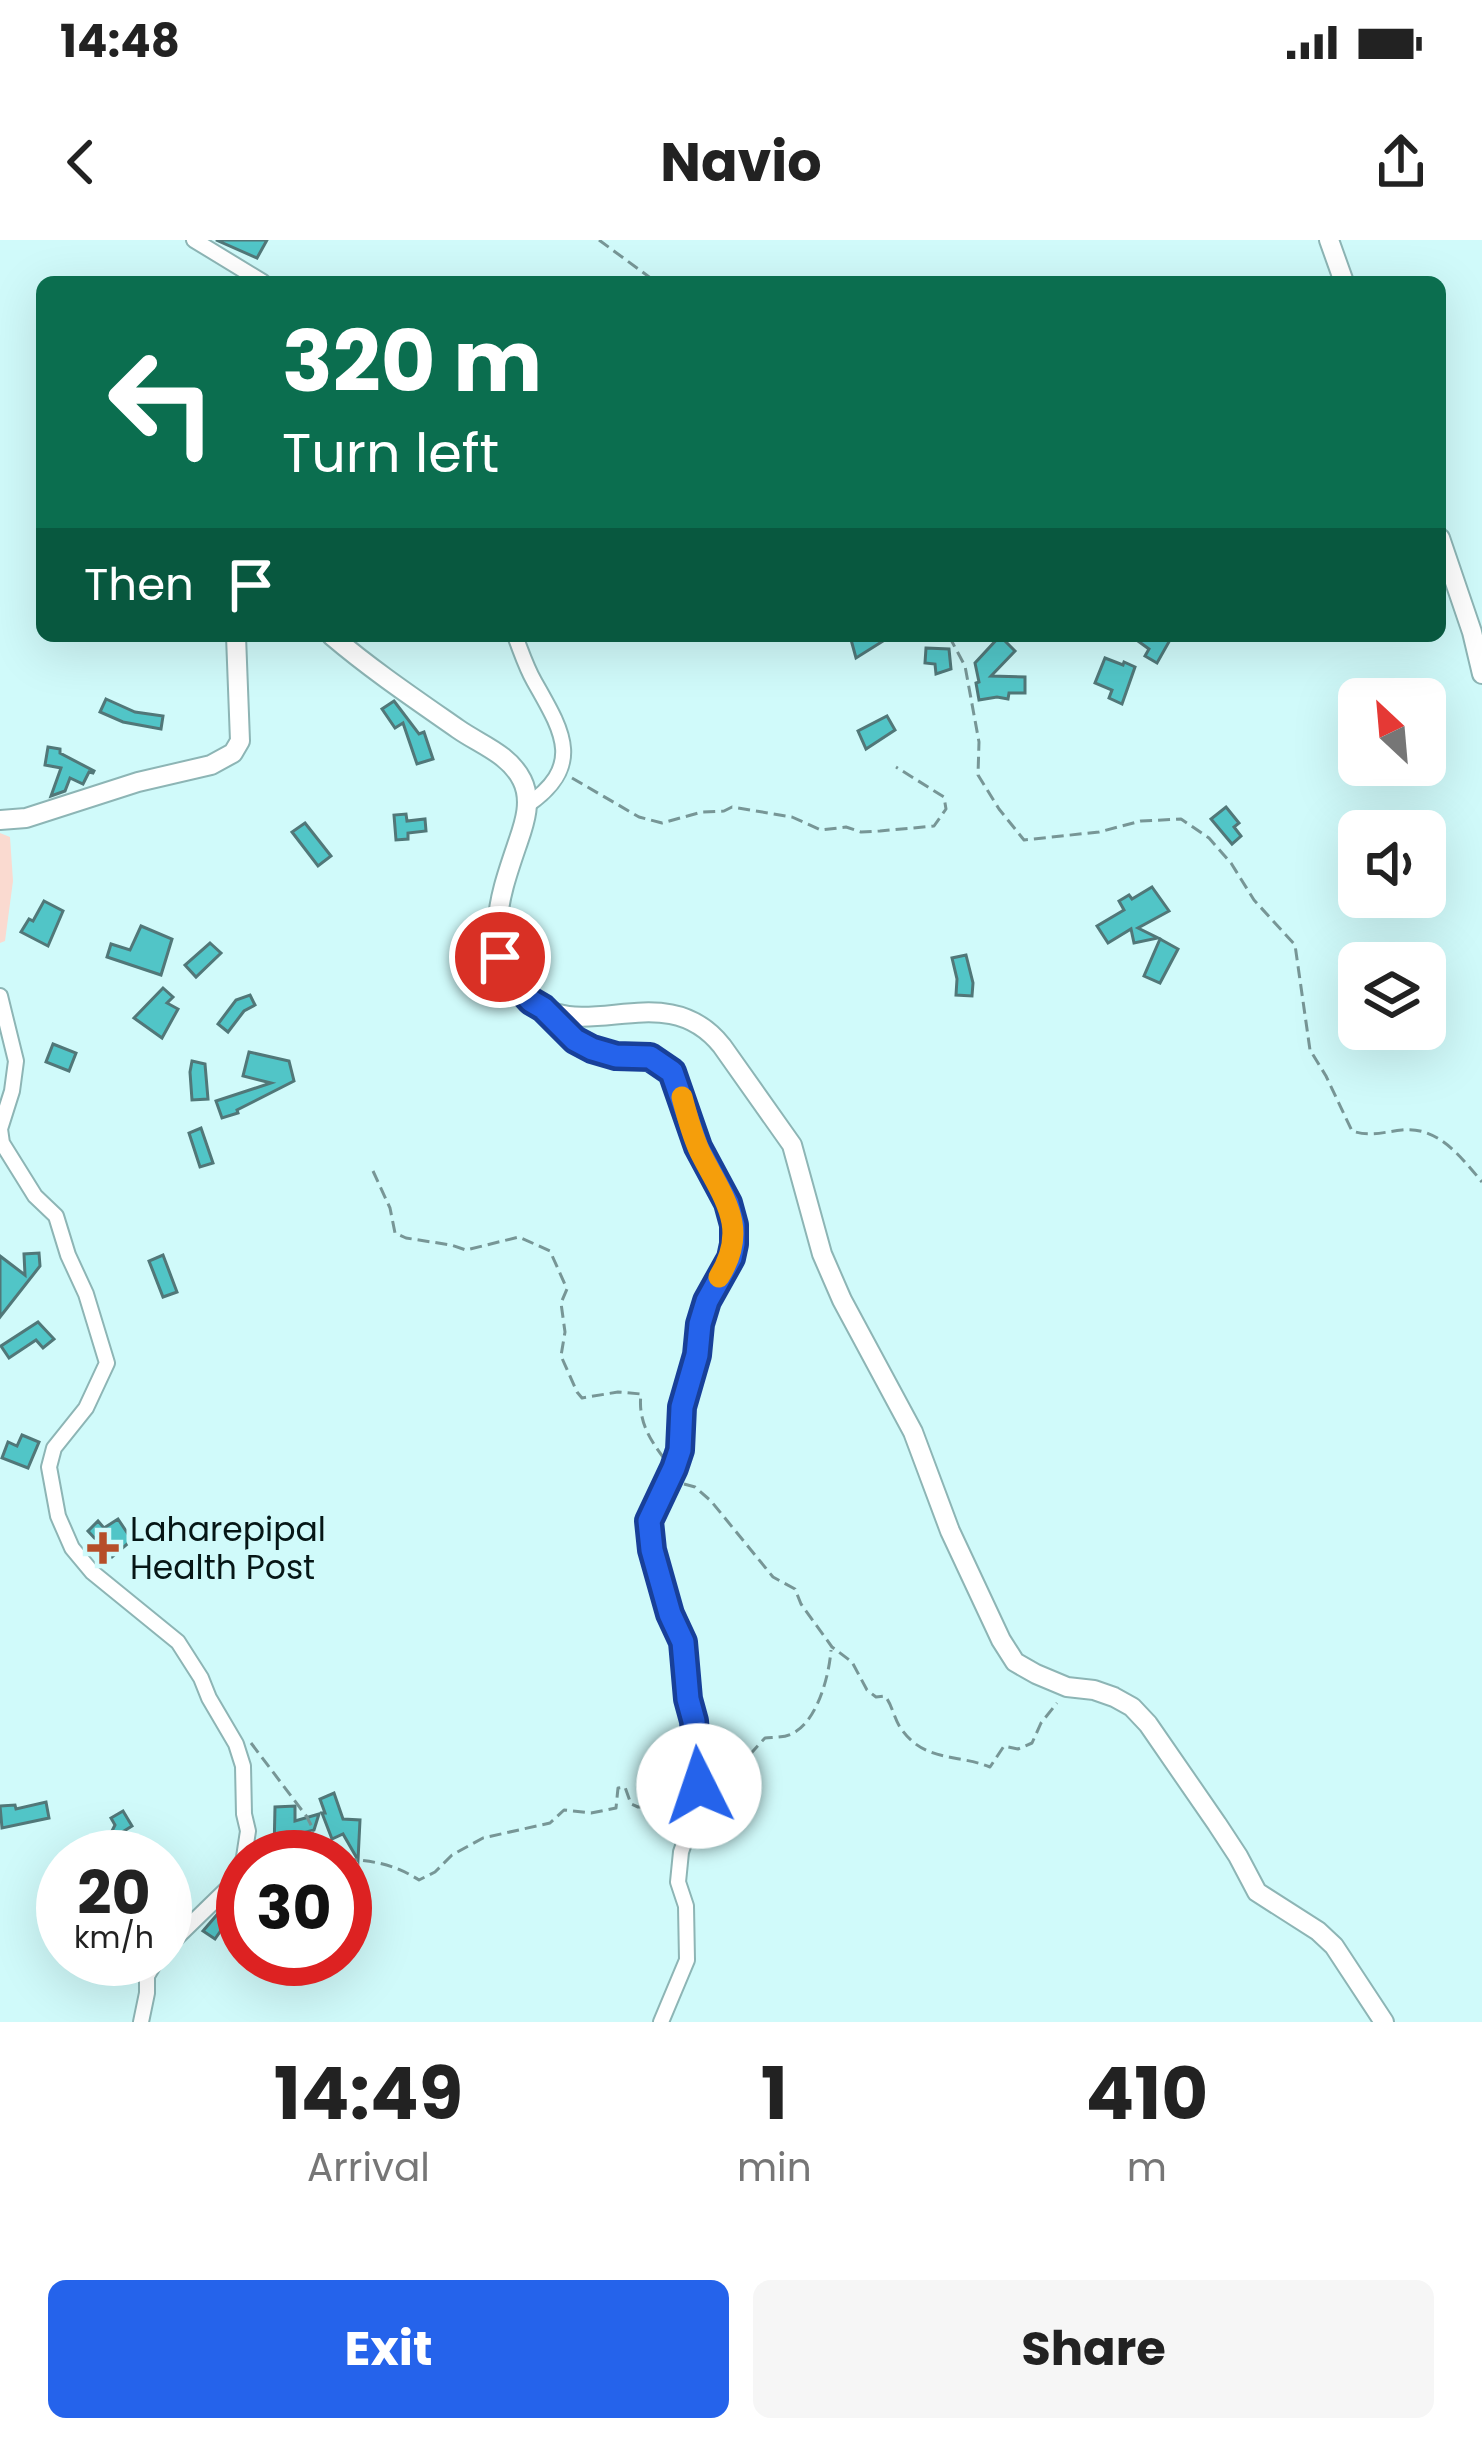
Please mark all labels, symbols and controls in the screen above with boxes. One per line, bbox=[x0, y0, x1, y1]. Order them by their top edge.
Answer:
text: 14:48 bbox=[60, 10, 180, 73]
text: Navio bbox=[660, 124, 822, 200]
icon: back bbox=[48, 129, 114, 195]
icon: share bbox=[1368, 129, 1434, 195]
text: 320 m bbox=[282, 303, 542, 420]
icon: left bbox=[84, 324, 240, 480]
text: Turn left bbox=[282, 415, 499, 491]
icon: arrive bbox=[218, 552, 284, 618]
text: Then bbox=[84, 553, 194, 616]
north arrow bbox=[1338, 678, 1446, 786]
map controls bbox=[1338, 678, 1446, 1050]
button: sound bbox=[1338, 810, 1446, 918]
pin bbox=[449, 906, 551, 1008]
icon: arrive bbox=[467, 924, 533, 990]
button: layers bbox=[1338, 942, 1446, 1050]
place label: Laharepipal Health Post bbox=[130, 1506, 326, 1591]
marker: Laharepipal Health Post bbox=[87, 1532, 119, 1564]
position arrow bbox=[636, 1723, 762, 1849]
speed limit sign: 30 bbox=[216, 1830, 372, 1986]
text: 20 bbox=[77, 1851, 151, 1935]
text: km/h bbox=[74, 1916, 154, 1959]
text: 14:49 bbox=[274, 2043, 463, 2144]
text: 1 bbox=[761, 2043, 788, 2144]
text: 410 bbox=[1085, 2043, 1208, 2144]
text: Arrival bbox=[307, 2140, 430, 2195]
text: min bbox=[737, 2140, 812, 2195]
text: m bbox=[1127, 2140, 1167, 2195]
button: Exit bbox=[48, 2280, 729, 2418]
button: Share bbox=[753, 2280, 1434, 2418]

